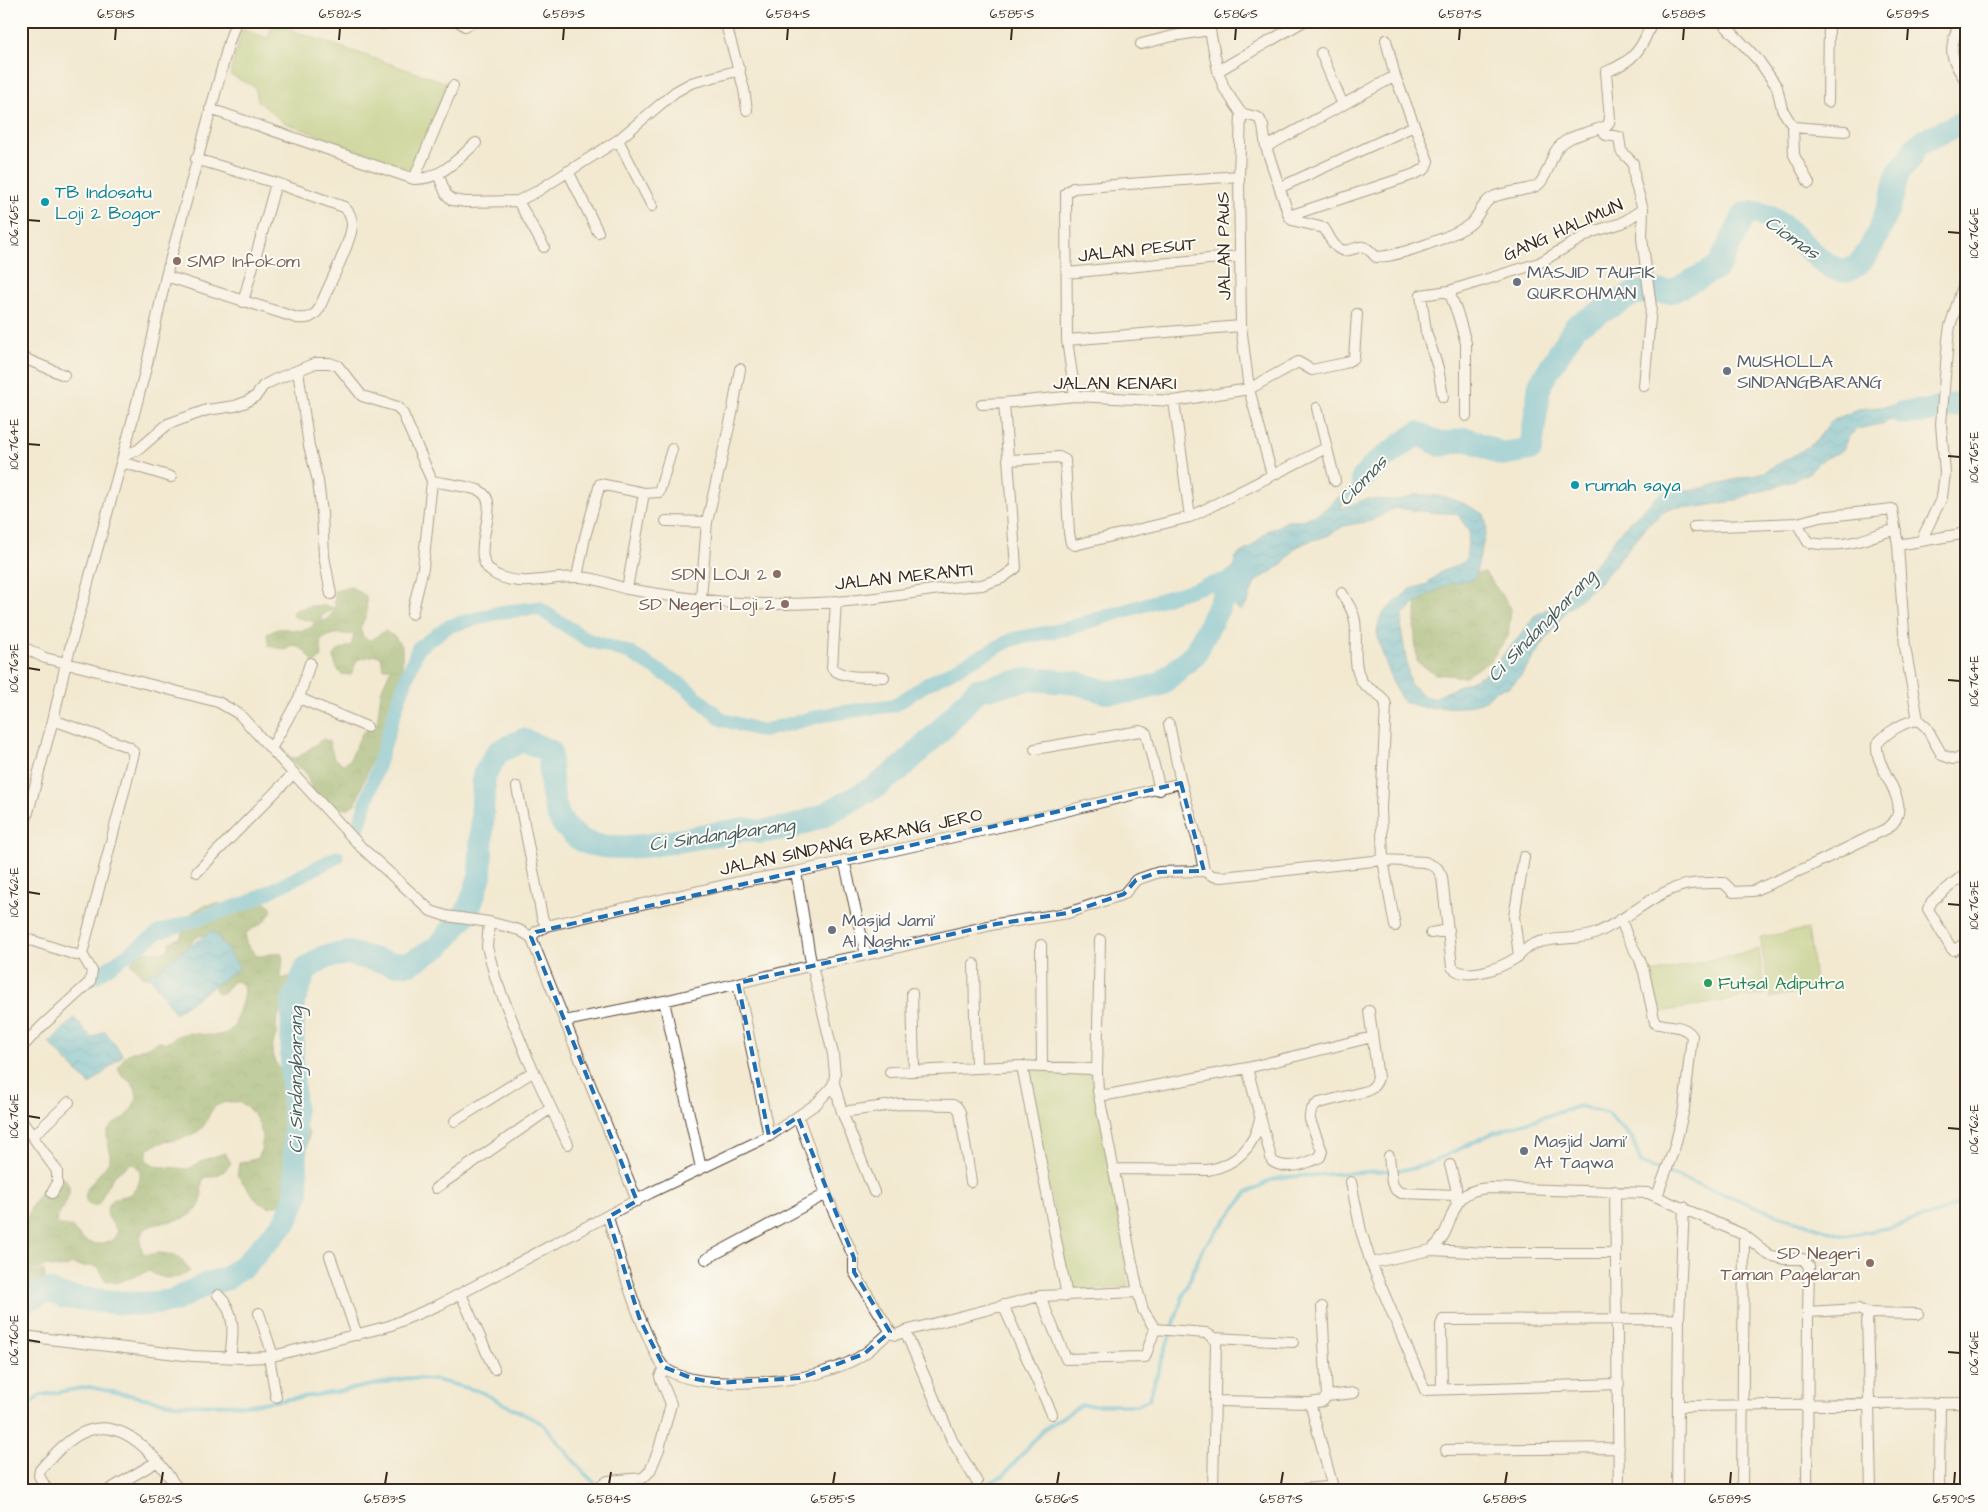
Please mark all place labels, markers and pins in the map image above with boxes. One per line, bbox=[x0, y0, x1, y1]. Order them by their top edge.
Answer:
place label: TB Indosatu Loji 2 Bogor bbox=[55, 180, 161, 227]
marker: TB Indosatu Loji 2 Bogor bbox=[39, 196, 51, 208]
place label: SMP Infokom bbox=[187, 249, 300, 274]
marker: SMP Infokom bbox=[171, 255, 183, 267]
place label: MASJID TAUFIK QURROHMAN bbox=[1527, 260, 1655, 306]
marker: MASJID TAUFIK QURROHMAN bbox=[1511, 276, 1523, 288]
place label: MUSHOLLA SINDANGBARANG bbox=[1737, 349, 1883, 395]
marker: MUSHOLLA SINDANGBARANG bbox=[1721, 365, 1733, 377]
place label: rumah saya bbox=[1585, 473, 1681, 499]
marker: rumah saya bbox=[1569, 479, 1581, 491]
place label: SDN LOJI 2 bbox=[671, 562, 768, 587]
marker: SDN LOJI 2 bbox=[771, 568, 783, 580]
place label: SD Negeri Loji 2 bbox=[639, 592, 776, 618]
marker: SD Negeri Loji 2 bbox=[779, 598, 791, 610]
place label: Masjid Jami' Al Nashr bbox=[842, 908, 936, 954]
marker: Masjid Jami' Al Nashr bbox=[826, 924, 838, 936]
place label: Futsal Adiputra bbox=[1718, 971, 1844, 996]
marker: Futsal Adiputra bbox=[1702, 977, 1714, 989]
place label: Masjid Jami' At Taqwa bbox=[1534, 1129, 1628, 1175]
marker: Masjid Jami' At Taqwa bbox=[1518, 1145, 1530, 1157]
place label: SD Negeri Taman Pagelaran bbox=[1721, 1241, 1860, 1288]
marker: SD Negeri Taman Pagelaran bbox=[1864, 1257, 1876, 1269]

